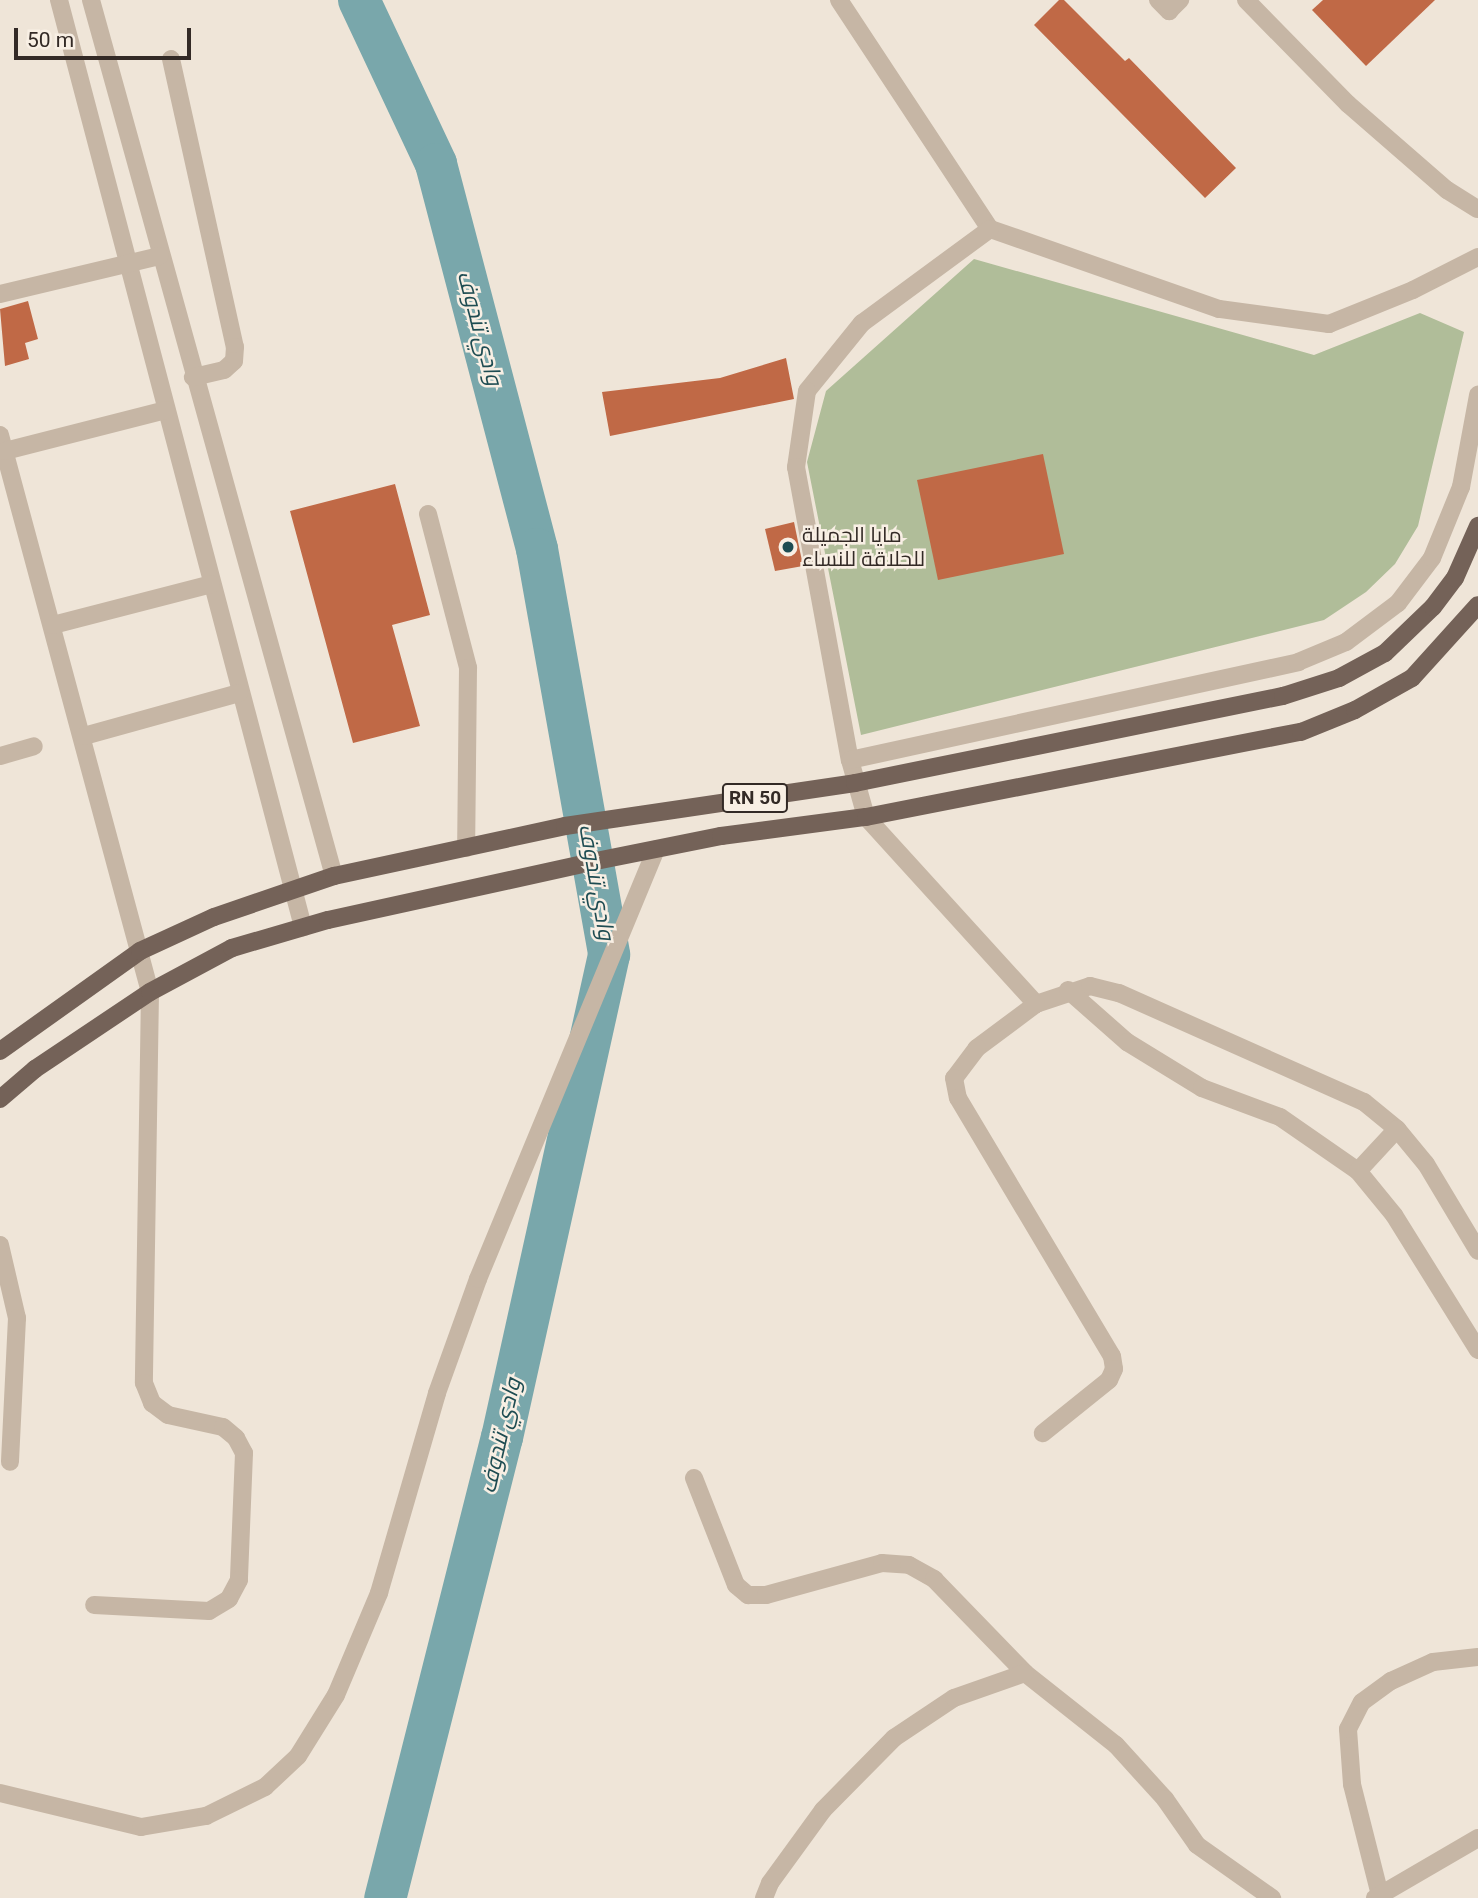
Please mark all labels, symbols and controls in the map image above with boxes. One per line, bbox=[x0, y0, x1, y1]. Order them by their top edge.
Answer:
scale bar bbox=[18, 14, 194, 58]
text: 50 m bbox=[27, 28, 74, 52]
water label: وادي تندوف bbox=[450, 268, 508, 388]
place label: مايا الجميلة للحلاقة للنساء bbox=[802, 522, 925, 572]
marker: مايا الجميلة للحلاقة للنساء bbox=[780, 539, 796, 555]
road number: RN 50 bbox=[722, 782, 788, 814]
water label: وادي تندوف bbox=[572, 822, 620, 942]
water label: وادي تندوف bbox=[474, 1376, 528, 1496]

